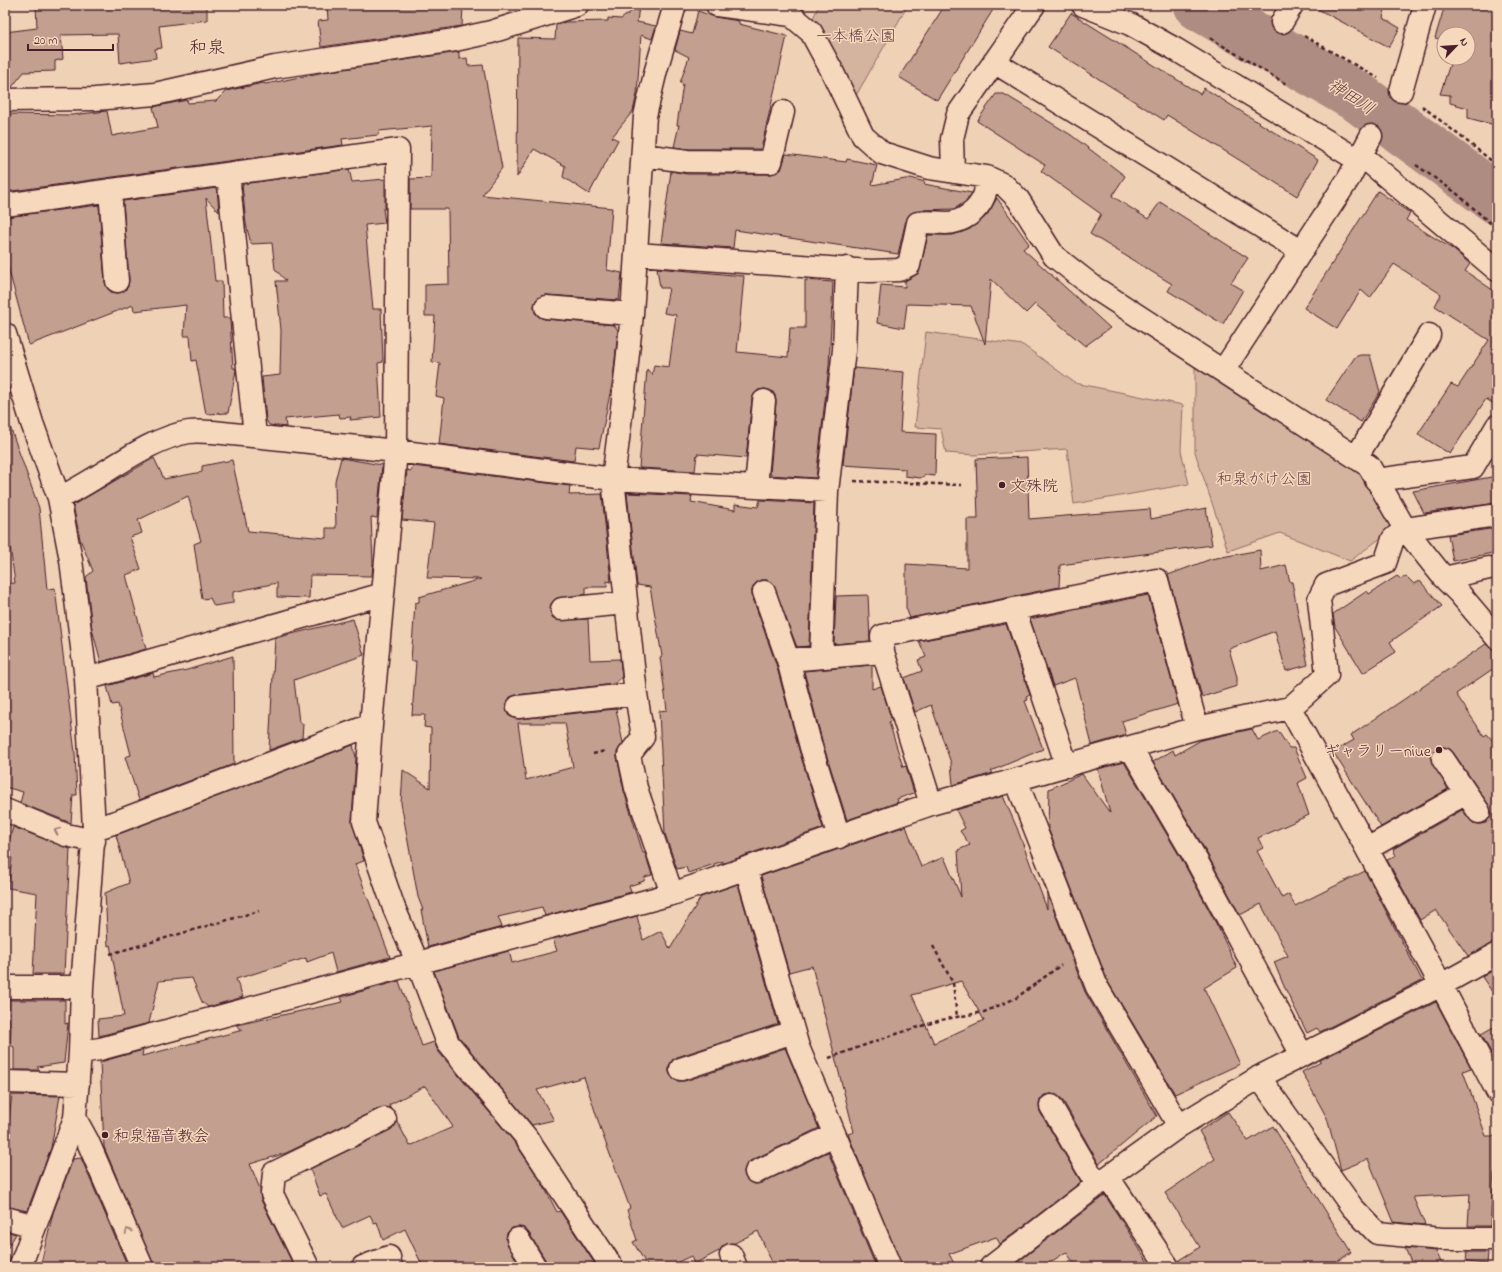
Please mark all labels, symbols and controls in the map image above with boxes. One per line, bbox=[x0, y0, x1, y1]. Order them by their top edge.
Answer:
park label: 一本橋公園 bbox=[816, 25, 896, 49]
scale bar bbox=[28, 26, 113, 52]
north arrow bbox=[1436, 26, 1476, 66]
text: 20 m bbox=[34, 32, 57, 50]
text: N bbox=[1455, 35, 1473, 49]
district label: 和泉 bbox=[189, 36, 225, 62]
water label: 神田川 bbox=[1323, 73, 1379, 122]
park label: 和泉がけ公園 bbox=[1216, 468, 1312, 492]
place label: 文殊院 bbox=[1010, 475, 1058, 499]
marker: 文殊院 bbox=[997, 480, 1007, 490]
place label: ギャラリーniue bbox=[1324, 740, 1432, 764]
marker: ギャラリーniue bbox=[1434, 745, 1444, 755]
one-way arrow bbox=[53, 828, 61, 836]
place label: 和泉福音教会 bbox=[113, 1125, 209, 1149]
marker: 和泉福音教会 bbox=[100, 1130, 110, 1140]
one-way arrow bbox=[124, 1227, 132, 1234]

